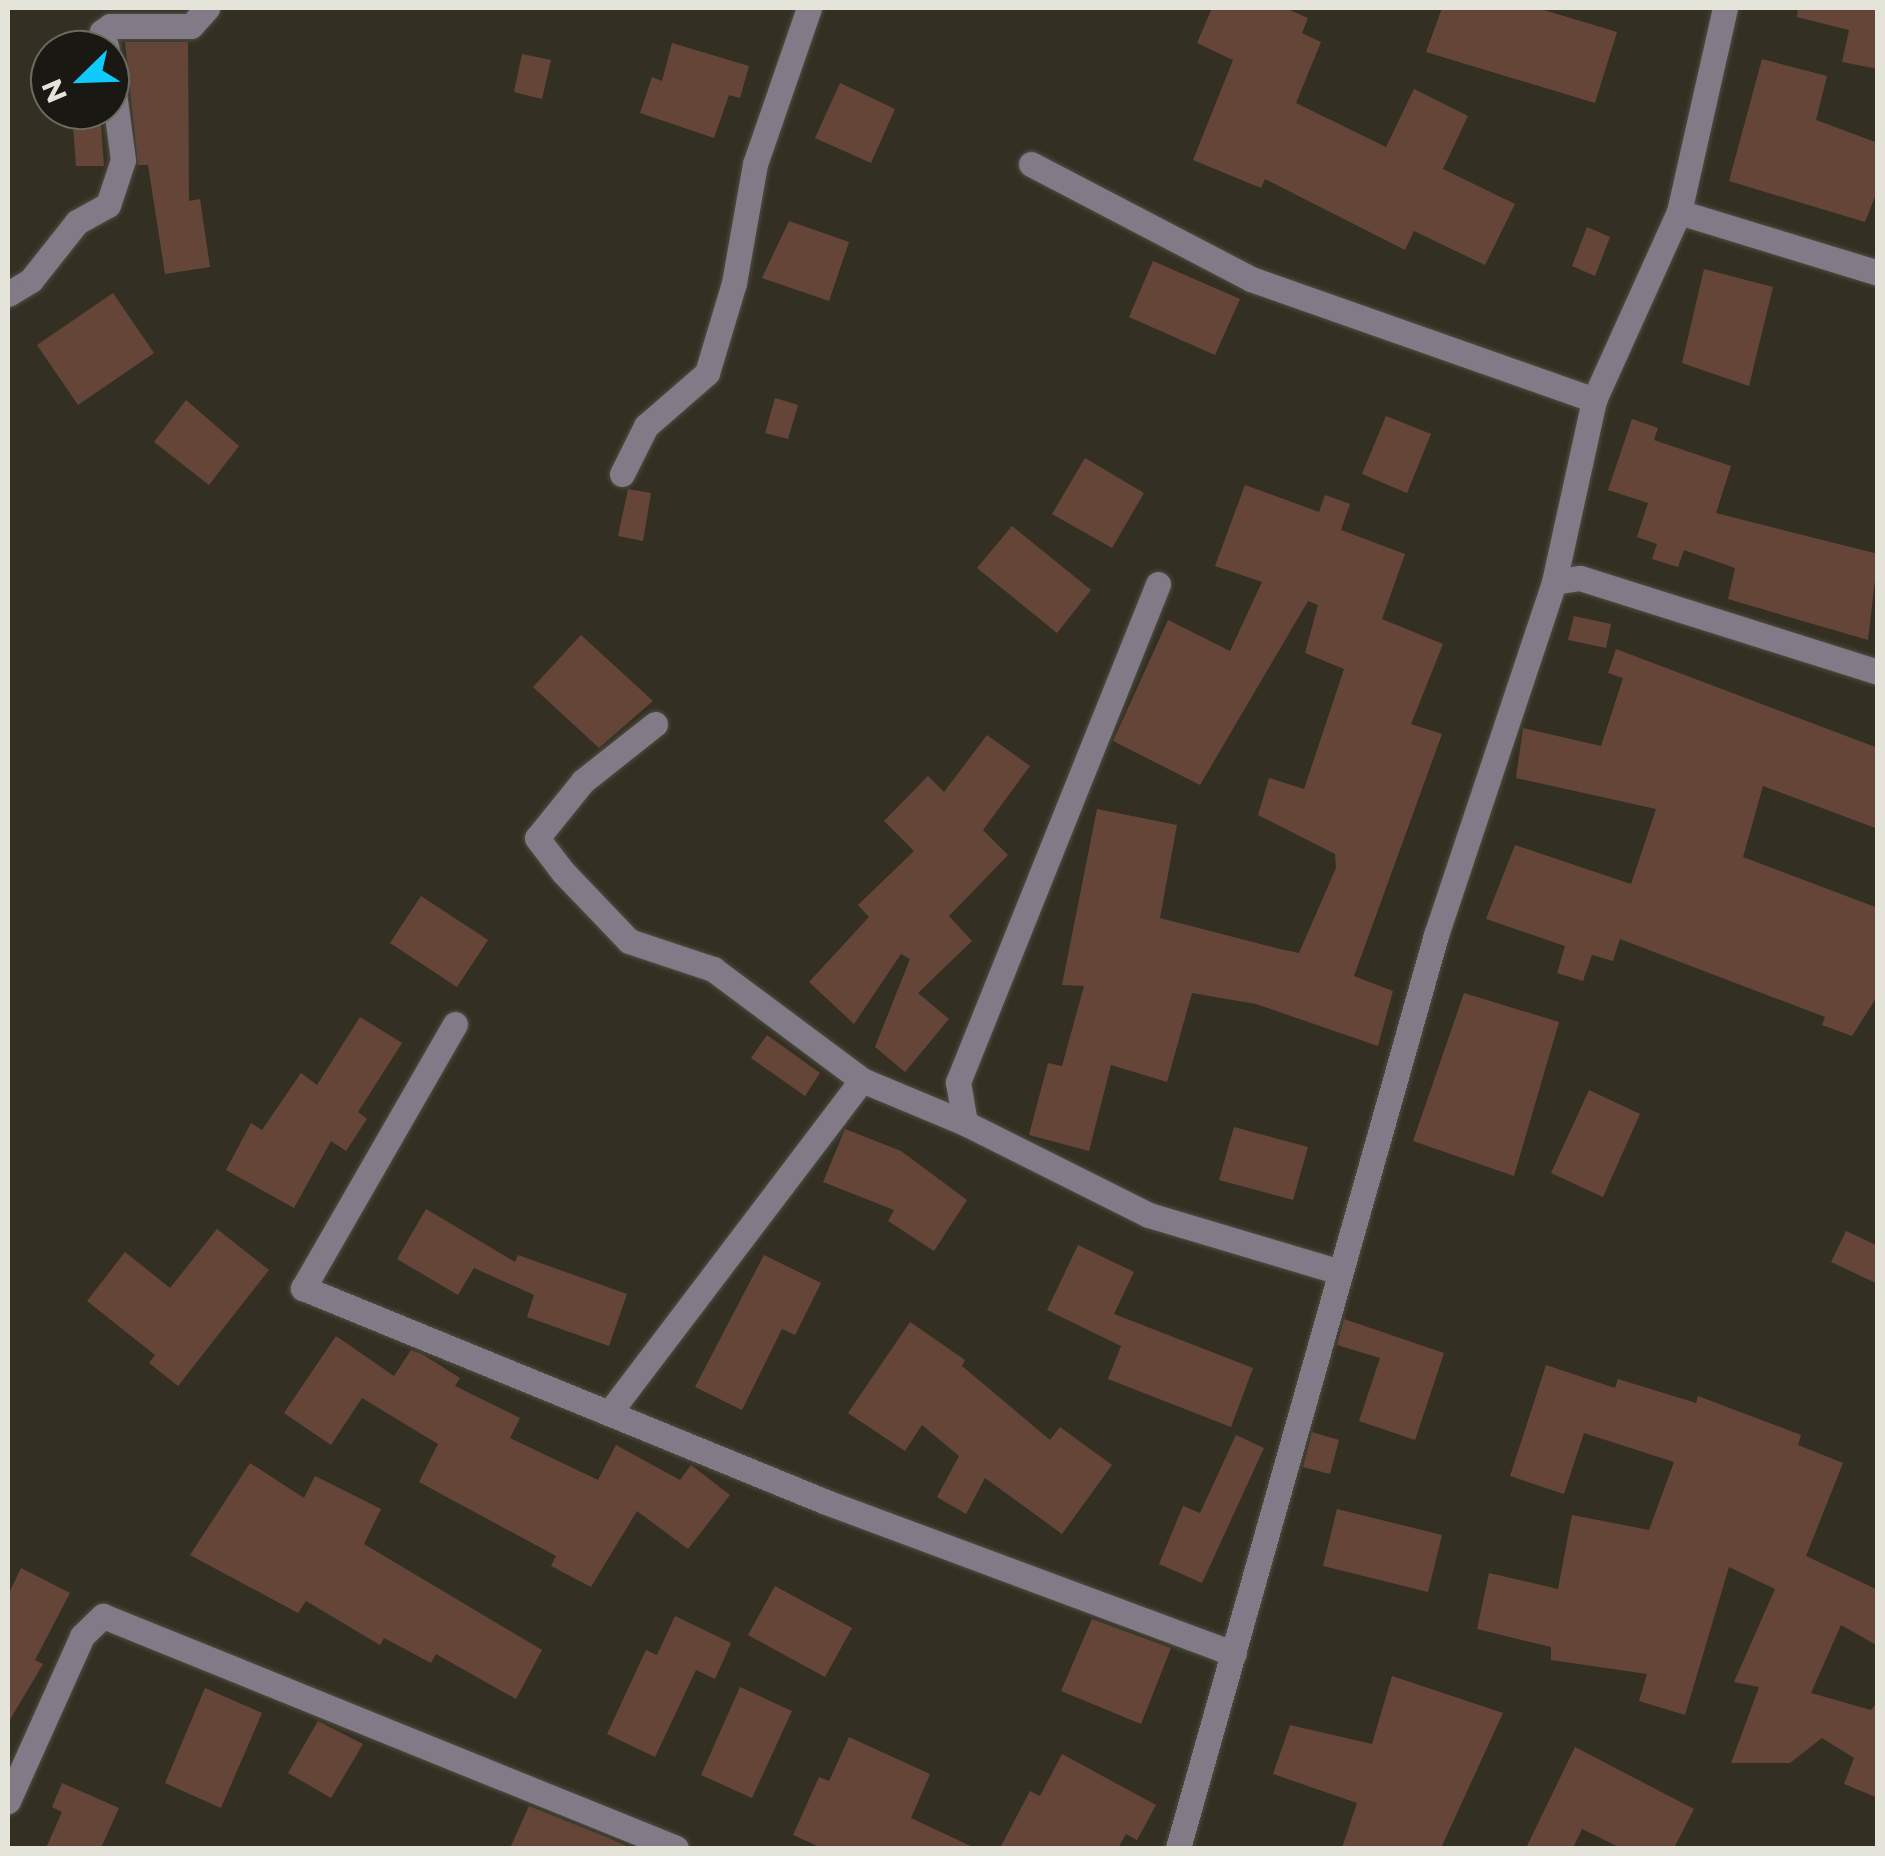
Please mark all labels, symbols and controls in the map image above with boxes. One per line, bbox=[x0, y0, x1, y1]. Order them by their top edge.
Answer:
north arrow bbox=[30, 30, 130, 130]
text: N bbox=[34, 74, 74, 108]

